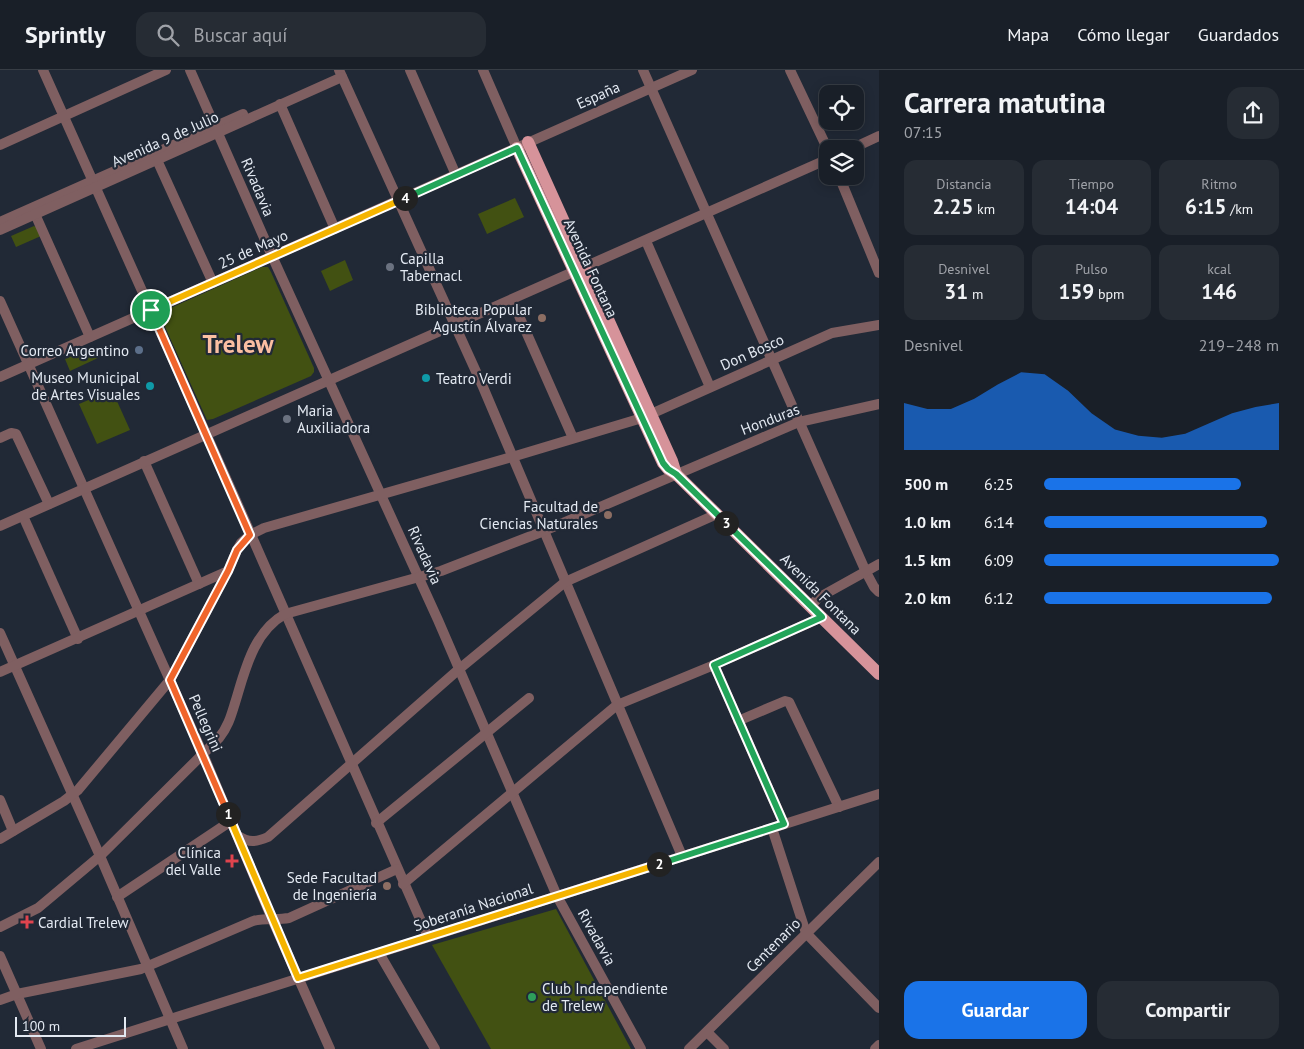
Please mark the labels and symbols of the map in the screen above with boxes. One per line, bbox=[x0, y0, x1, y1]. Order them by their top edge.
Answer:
street label: España bbox=[573, 77, 623, 113]
street label: Avenida 9 de Julio bbox=[108, 107, 222, 171]
street label: Rivadavia bbox=[237, 155, 279, 219]
pin: 4 bbox=[392, 186, 418, 210]
street label: Avenida Fontana bbox=[560, 216, 622, 320]
street label: 25 de Mayo bbox=[215, 225, 291, 273]
place label: Capilla Tabernacl bbox=[400, 249, 462, 285]
marker: Capilla Tabernacl bbox=[384, 261, 396, 273]
pin bbox=[130, 289, 172, 331]
place label: Biblioteca Popular Agustín Álvarez bbox=[415, 300, 532, 336]
marker: Biblioteca Popular Agustín Álvarez bbox=[536, 312, 548, 324]
district label: Trelew bbox=[202, 328, 274, 360]
street label: Don Bosco bbox=[717, 330, 787, 374]
place label: Correo Argentino bbox=[21, 341, 129, 360]
marker: Correo Argentino bbox=[133, 344, 145, 356]
place label: Museo Municipal de Artes Visuales bbox=[31, 368, 141, 404]
place label: Teatro Verdi bbox=[436, 369, 512, 388]
marker: Teatro Verdi bbox=[420, 372, 432, 384]
marker: Museo Municipal de Artes Visuales bbox=[144, 380, 156, 392]
street label: Honduras bbox=[738, 399, 802, 439]
place label: Maria Auxiliadora bbox=[297, 401, 370, 437]
marker: Maria Auxiliadora bbox=[281, 413, 293, 425]
place label: Facultad de Ciencias Naturales bbox=[479, 497, 598, 533]
marker: Facultad de Ciencias Naturales bbox=[602, 509, 614, 521]
pin: 3 bbox=[714, 510, 738, 536]
street label: Rivadavia bbox=[404, 523, 446, 587]
street label: Avenida Fontana bbox=[777, 550, 865, 638]
street label: Pellegrini bbox=[185, 691, 227, 755]
pin: 1 bbox=[216, 802, 240, 826]
place label: Clínica del Valle bbox=[166, 843, 221, 879]
pin: 2 bbox=[646, 852, 672, 876]
marker: Clínica del Valle bbox=[225, 854, 239, 868]
place label: Sede Facultad de Ingeniería bbox=[287, 868, 377, 904]
street label: Soberanía Nacional bbox=[411, 879, 536, 935]
marker: Sede Facultad de Ingeniería bbox=[381, 880, 393, 892]
street label: Rivadavia bbox=[574, 905, 620, 969]
place label: Cardial Trelew bbox=[38, 913, 129, 932]
street label: Centenario bbox=[742, 914, 804, 976]
marker: Cardial Trelew bbox=[20, 915, 34, 929]
place label: Club Independiente de Trelew bbox=[542, 979, 668, 1015]
marker: Club Independiente de Trelew bbox=[526, 991, 538, 1003]
scale bar bbox=[15, 1014, 126, 1037]

